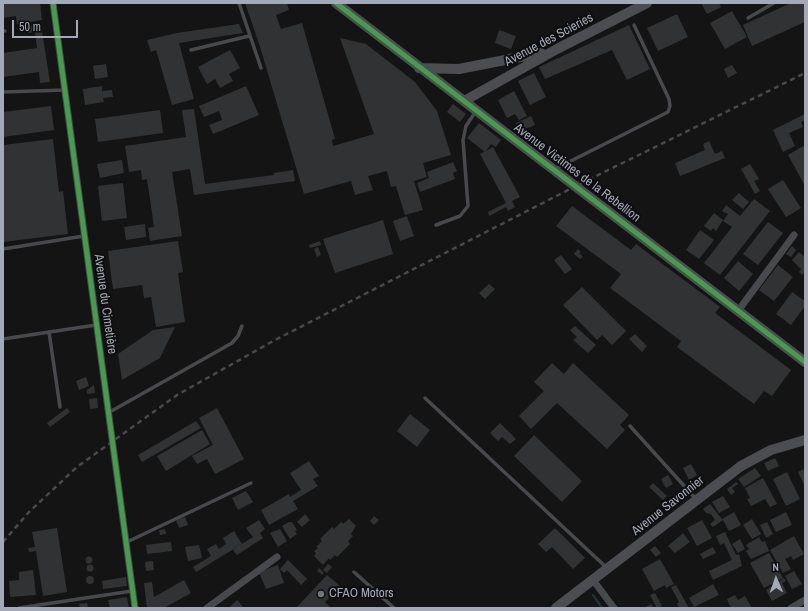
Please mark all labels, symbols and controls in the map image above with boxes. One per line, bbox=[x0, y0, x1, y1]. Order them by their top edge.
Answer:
street label: Avenue des Scieries bbox=[502, 10, 596, 70]
scale bar bbox=[14, 12, 80, 38]
text: 50 m bbox=[19, 19, 41, 35]
street label: Avenue Victimes de la Rebellion bbox=[511, 120, 643, 226]
street label: Avenue du Cimetière bbox=[90, 253, 120, 355]
street label: Avenue Savonnier bbox=[629, 473, 707, 539]
north arrow bbox=[756, 559, 796, 599]
text: N bbox=[772, 560, 779, 574]
place label: CFAO Motors bbox=[329, 586, 394, 602]
marker: CFAO Motors bbox=[316, 589, 326, 599]

